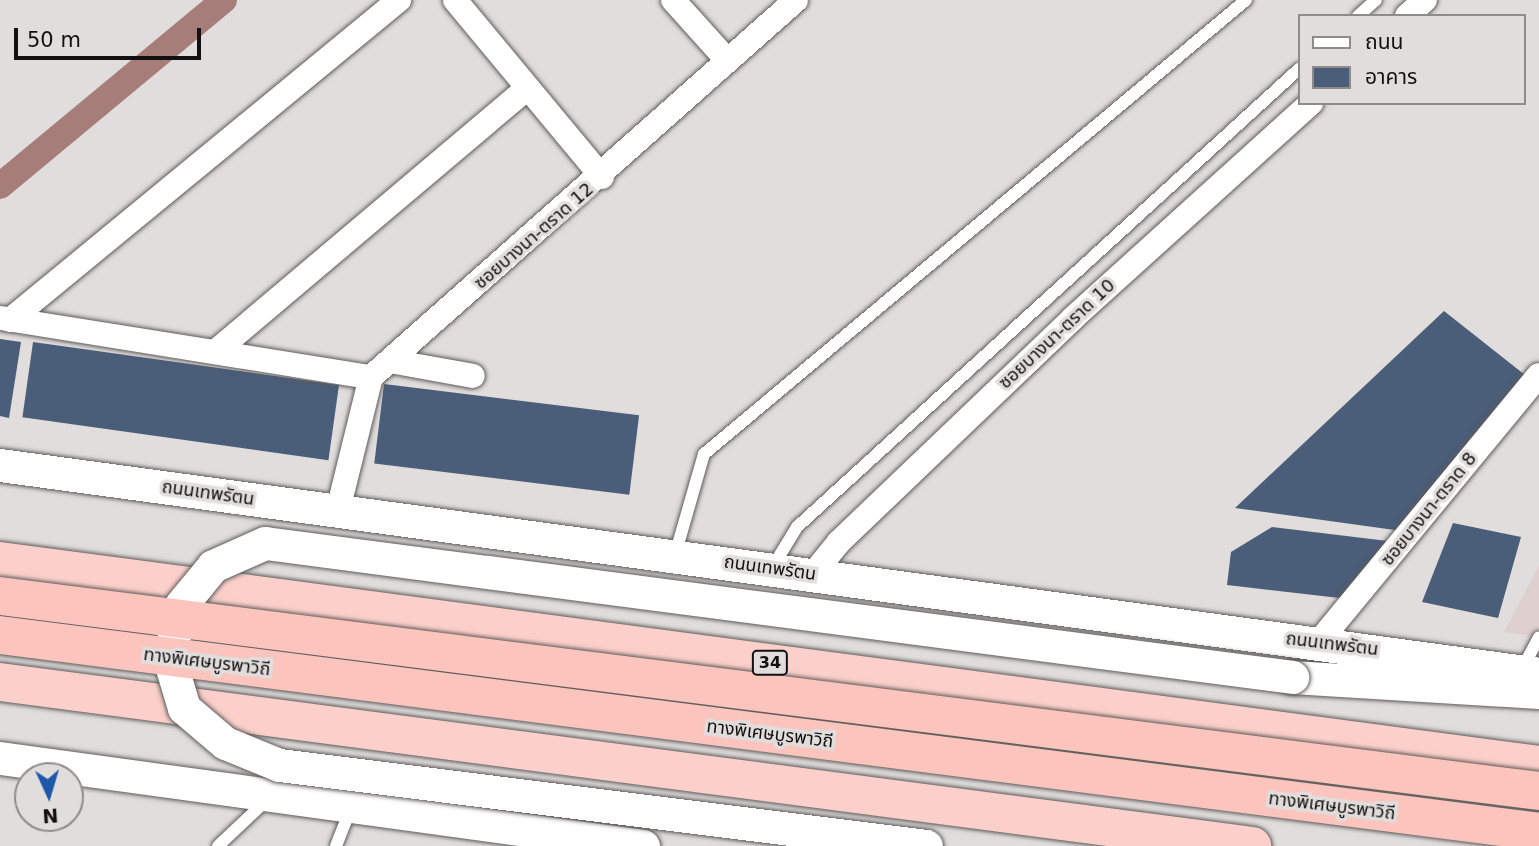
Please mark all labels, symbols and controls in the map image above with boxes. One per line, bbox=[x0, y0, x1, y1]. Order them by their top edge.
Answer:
scale bar bbox=[18, 14, 205, 58]
legend bbox=[1298, 14, 1525, 105]
text: 50 m bbox=[27, 28, 81, 52]
text: ถนน bbox=[1365, 30, 1403, 54]
text: อาคาร bbox=[1365, 65, 1417, 89]
street label: ซอยบางนา-ตราด 12 bbox=[470, 178, 598, 294]
street label: ซอยบางนา-ตราด 10 bbox=[994, 275, 1120, 393]
street label: ซอยบางนา-ตราด 8 bbox=[1377, 448, 1481, 570]
street label: ถนนเทพรัตน bbox=[160, 476, 256, 510]
street label: ถนนเทพรัตน bbox=[722, 551, 818, 585]
street label: ถนนเทพรัตน bbox=[1285, 628, 1379, 660]
street label: ทางพิเศษบูรพาวิถี bbox=[142, 644, 272, 680]
road number: 34 bbox=[751, 650, 789, 676]
street label: ทางพิเศษบูรพาวิถี bbox=[705, 716, 835, 752]
north arrow bbox=[14, 762, 84, 832]
street label: ทางพิเศษบูรพาวิถี bbox=[1267, 788, 1397, 824]
text: N bbox=[42, 804, 59, 827]

